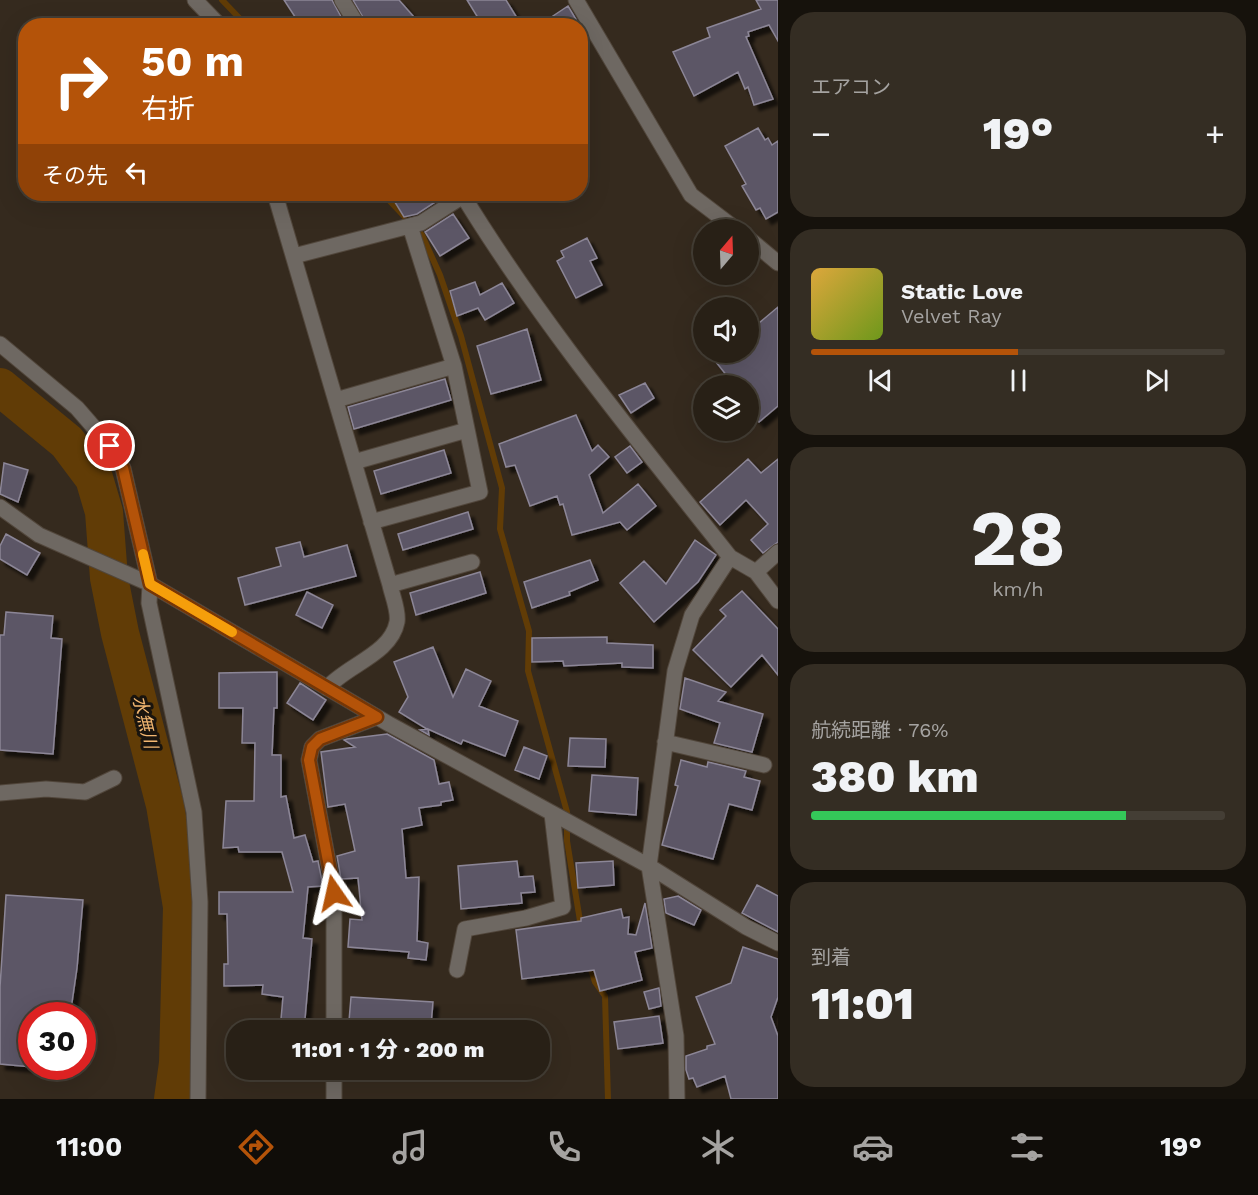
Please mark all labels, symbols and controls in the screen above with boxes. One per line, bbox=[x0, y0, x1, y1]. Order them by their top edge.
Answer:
text: 50 m bbox=[141, 37, 244, 86]
icon: right bbox=[42, 42, 120, 120]
text: エアコン bbox=[811, 75, 891, 99]
text: 右折 bbox=[141, 93, 195, 125]
text: 19° bbox=[983, 107, 1053, 160]
text: − bbox=[811, 114, 831, 153]
text: + bbox=[1205, 114, 1225, 153]
icon: left bbox=[120, 156, 153, 189]
text: その先 bbox=[42, 163, 108, 188]
north arrow bbox=[693, 219, 759, 285]
map controls bbox=[693, 219, 759, 441]
text: Static Love bbox=[901, 279, 1023, 304]
button: sound bbox=[693, 297, 759, 363]
text: Velvet Ray bbox=[901, 304, 1002, 328]
icon: previous bbox=[864, 364, 897, 397]
icon: pause bbox=[1002, 364, 1035, 397]
icon: next bbox=[1140, 364, 1173, 397]
button: layers bbox=[693, 375, 759, 441]
pin bbox=[84, 420, 135, 471]
icon: arrive bbox=[93, 429, 126, 462]
text: 28 bbox=[970, 492, 1066, 584]
text: km/h bbox=[992, 577, 1044, 601]
water label: 水無川 bbox=[129, 693, 163, 753]
text: 航続距離 · 76% bbox=[811, 718, 948, 742]
text: 380 km bbox=[811, 750, 979, 803]
position arrow bbox=[302, 861, 366, 925]
text: 到着 bbox=[811, 945, 851, 969]
text: 11:01 bbox=[811, 977, 914, 1030]
speed limit sign: 30 bbox=[18, 1002, 96, 1080]
text: 11:01 · 1 分 · 200 m bbox=[292, 1037, 484, 1062]
icon: directions bbox=[235, 1126, 277, 1168]
icon: music bbox=[389, 1126, 431, 1168]
icon: phone bbox=[543, 1126, 585, 1168]
icon: climate bbox=[697, 1126, 739, 1168]
icon: car bbox=[852, 1126, 894, 1168]
icon: filters bbox=[1006, 1126, 1048, 1168]
text: 11:00 bbox=[56, 1131, 122, 1163]
text: 19° bbox=[1160, 1131, 1202, 1163]

